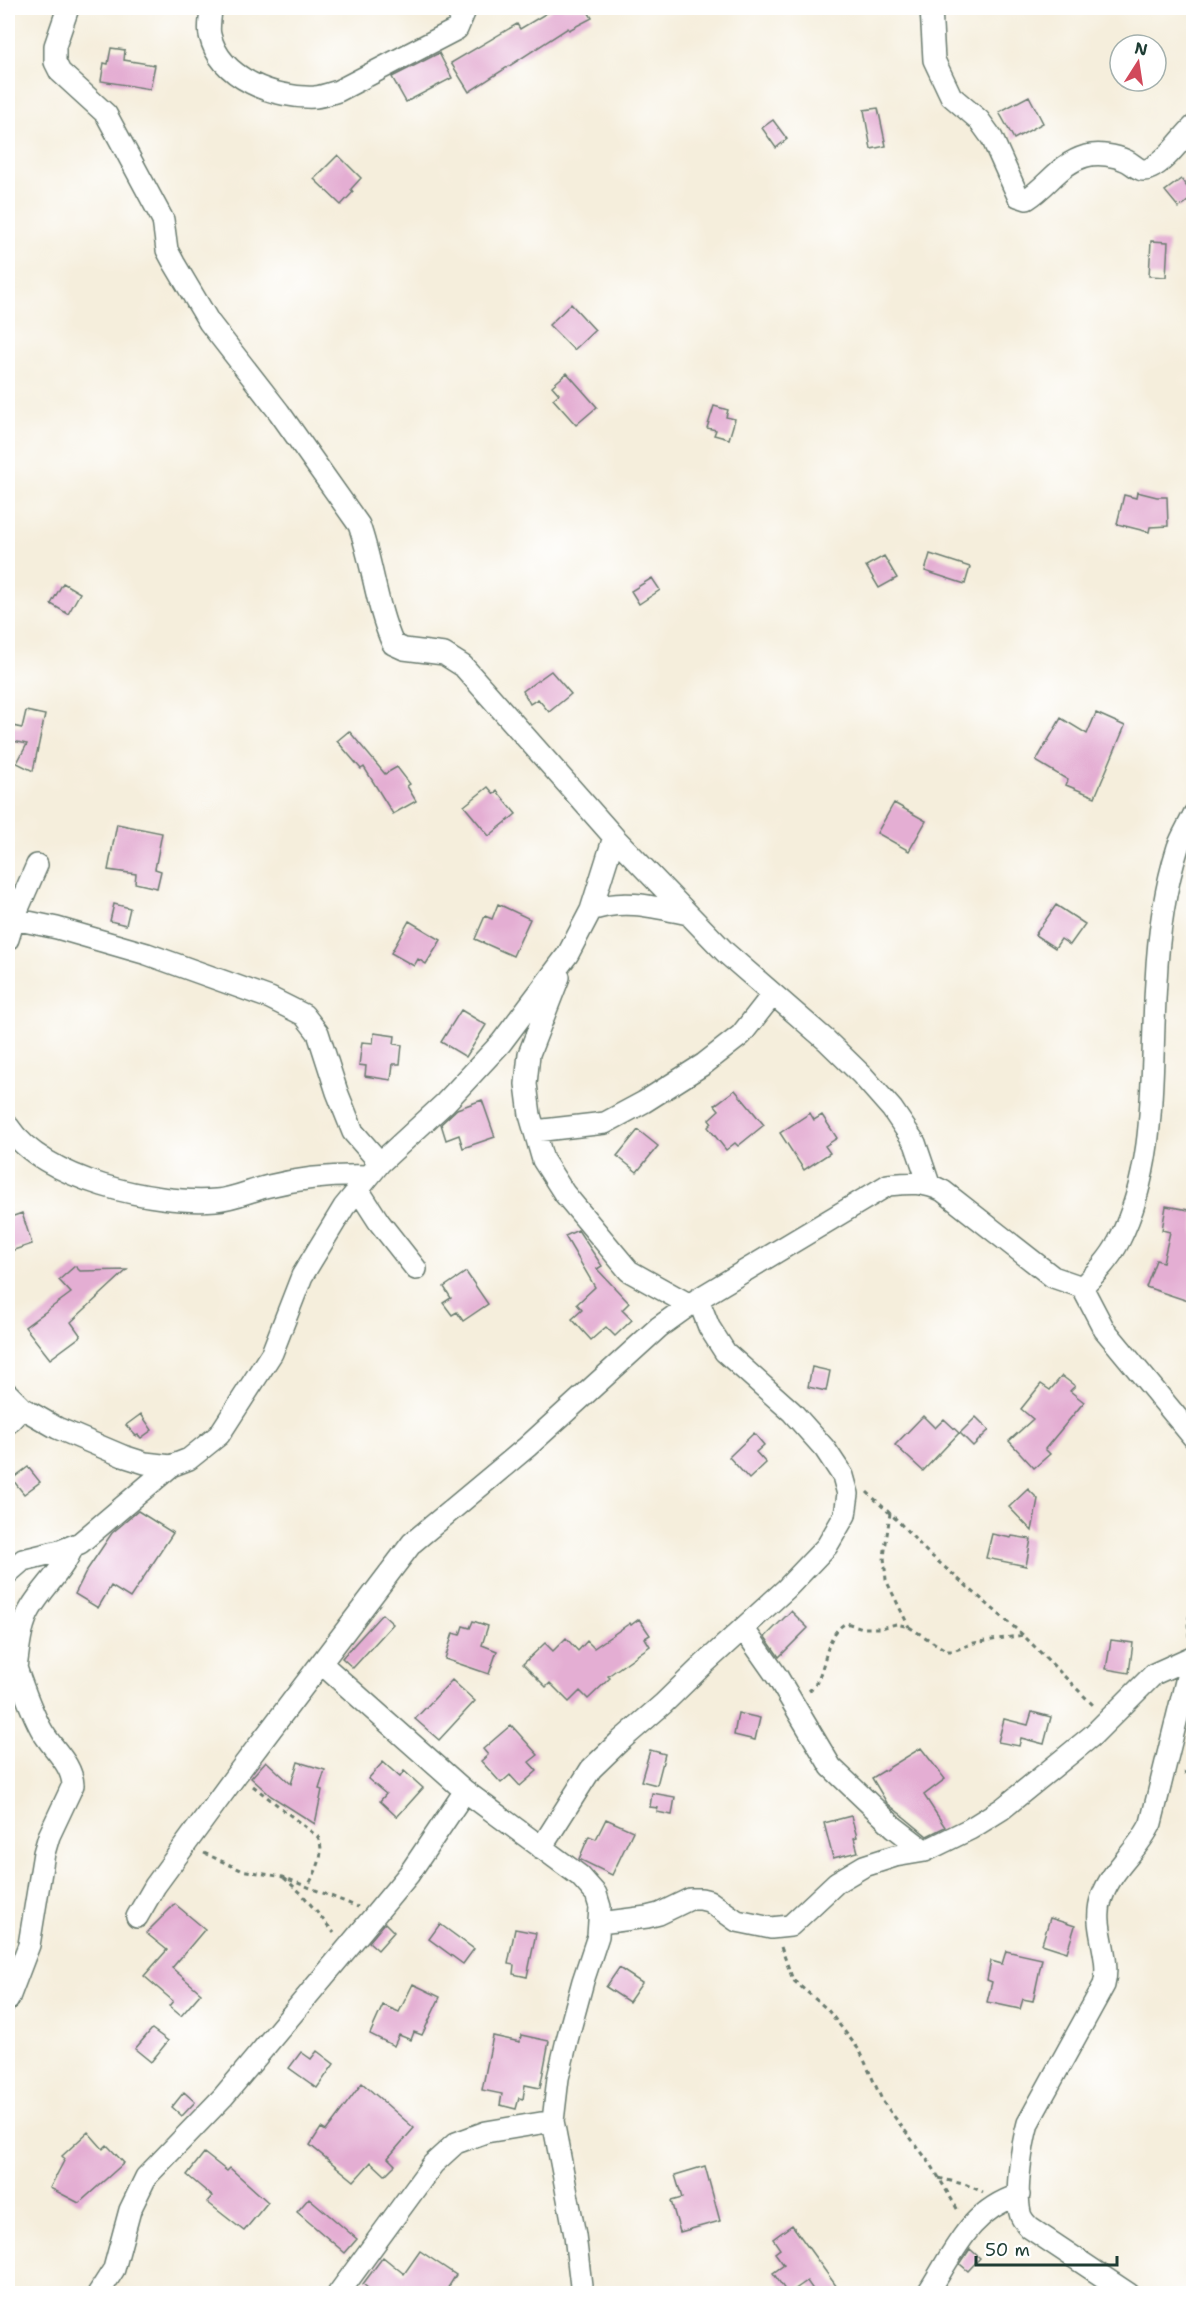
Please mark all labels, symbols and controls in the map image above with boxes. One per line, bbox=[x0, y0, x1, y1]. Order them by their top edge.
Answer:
north arrow bbox=[1108, 33, 1168, 93]
text: N bbox=[1133, 37, 1149, 60]
scale bar bbox=[976, 2229, 1117, 2267]
text: 50 m bbox=[985, 2238, 1030, 2262]

